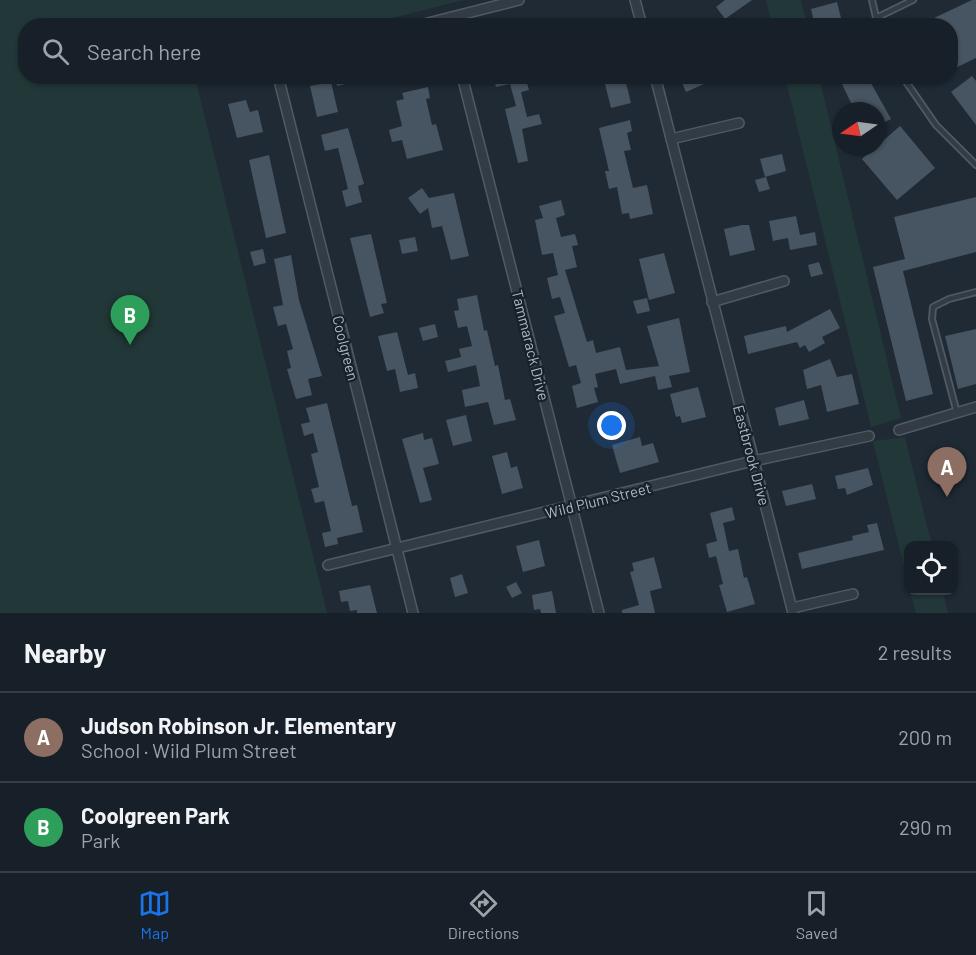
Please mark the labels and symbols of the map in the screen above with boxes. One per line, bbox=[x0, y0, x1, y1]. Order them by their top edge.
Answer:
north arrow bbox=[832, 102, 886, 156]
street label: Tammarack Drive bbox=[509, 288, 553, 402]
pin: B bbox=[110, 296, 150, 345]
street label: Coolgreen bbox=[329, 314, 363, 382]
street label: Eastbrook Drive bbox=[730, 403, 774, 507]
your location bbox=[597, 411, 626, 440]
pin: A bbox=[928, 448, 966, 497]
street label: Wild Plum Street bbox=[543, 478, 653, 522]

